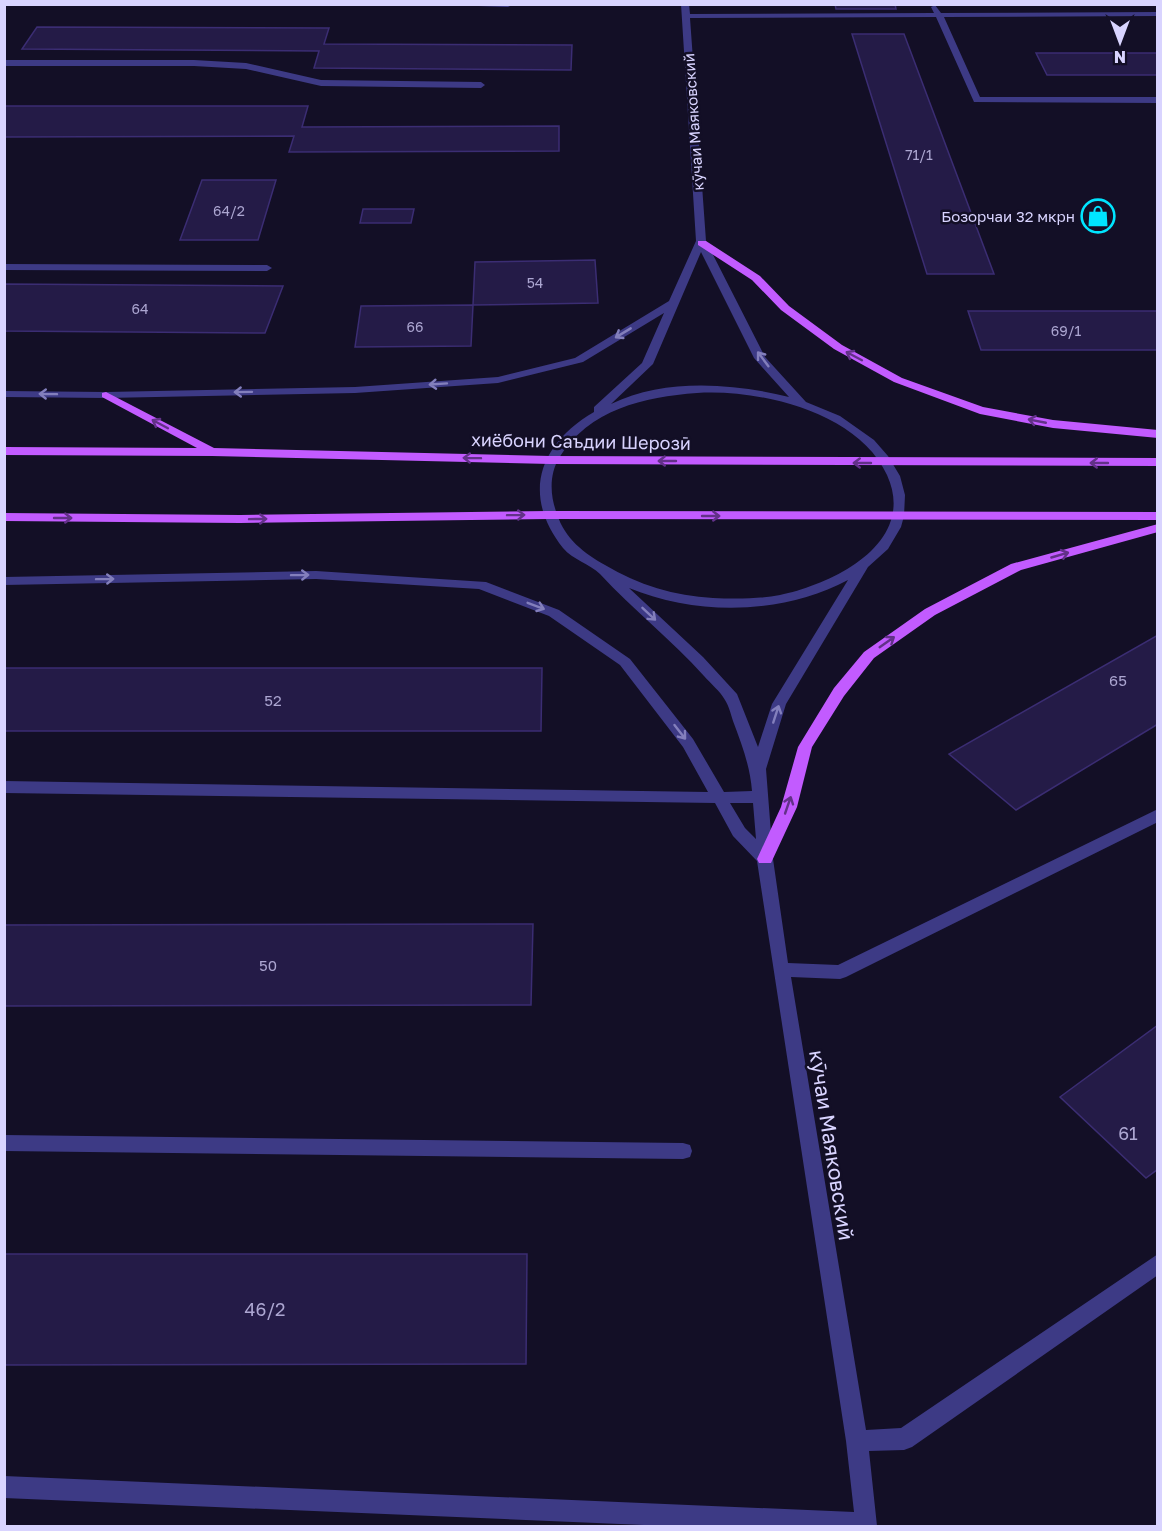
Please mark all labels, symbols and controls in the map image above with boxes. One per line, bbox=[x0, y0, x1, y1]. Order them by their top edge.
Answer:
north arrow bbox=[1090, 12, 1150, 72]
text: N bbox=[1114, 47, 1126, 67]
street label: кӯчаи Маяковский bbox=[679, 53, 707, 191]
house number: 71/1 bbox=[905, 146, 933, 163]
shop icon: Бозорчаи 32 мкрн bbox=[1080, 198, 1116, 234]
house number: 64/2 bbox=[213, 202, 245, 219]
place label: Бозорчаи 32 мкрн bbox=[941, 207, 1075, 225]
house number: 54 bbox=[527, 274, 543, 291]
house number: 64 bbox=[131, 300, 149, 317]
house number: 66 bbox=[407, 318, 423, 335]
house number: 69/1 bbox=[1051, 322, 1081, 339]
one-way arrow bbox=[615, 328, 632, 340]
one-way arrow bbox=[846, 350, 863, 362]
one-way arrow bbox=[756, 352, 769, 368]
one-way arrow bbox=[429, 379, 449, 390]
one-way arrow bbox=[234, 387, 254, 398]
one-way arrow bbox=[39, 389, 59, 400]
one-way arrow bbox=[1027, 415, 1047, 426]
one-way arrow bbox=[152, 418, 169, 430]
street label: хиёбони Саъдии Шерозӣ bbox=[471, 428, 691, 454]
one-way arrow bbox=[463, 452, 483, 464]
one-way arrow bbox=[658, 455, 678, 467]
one-way arrow bbox=[853, 457, 873, 468]
one-way arrow bbox=[1090, 457, 1110, 469]
one-way arrow bbox=[505, 510, 525, 521]
one-way arrow bbox=[700, 510, 720, 522]
one-way arrow bbox=[52, 512, 72, 524]
one-way arrow bbox=[247, 513, 267, 525]
one-way arrow bbox=[1050, 549, 1069, 560]
one-way arrow bbox=[289, 570, 309, 581]
one-way arrow bbox=[94, 573, 114, 585]
one-way arrow bbox=[526, 601, 545, 612]
one-way arrow bbox=[641, 606, 656, 621]
one-way arrow bbox=[878, 636, 894, 648]
house number: 65 bbox=[1109, 671, 1127, 689]
house number: 52 bbox=[264, 691, 282, 709]
one-way arrow bbox=[771, 705, 782, 724]
one-way arrow bbox=[673, 724, 686, 740]
one-way arrow bbox=[784, 796, 795, 815]
house number: 50 bbox=[259, 956, 277, 974]
street label: кӯчаи Маяковский bbox=[804, 1048, 860, 1242]
house number: 61 bbox=[1118, 1122, 1138, 1144]
house number: 46/2 bbox=[245, 1298, 285, 1320]

